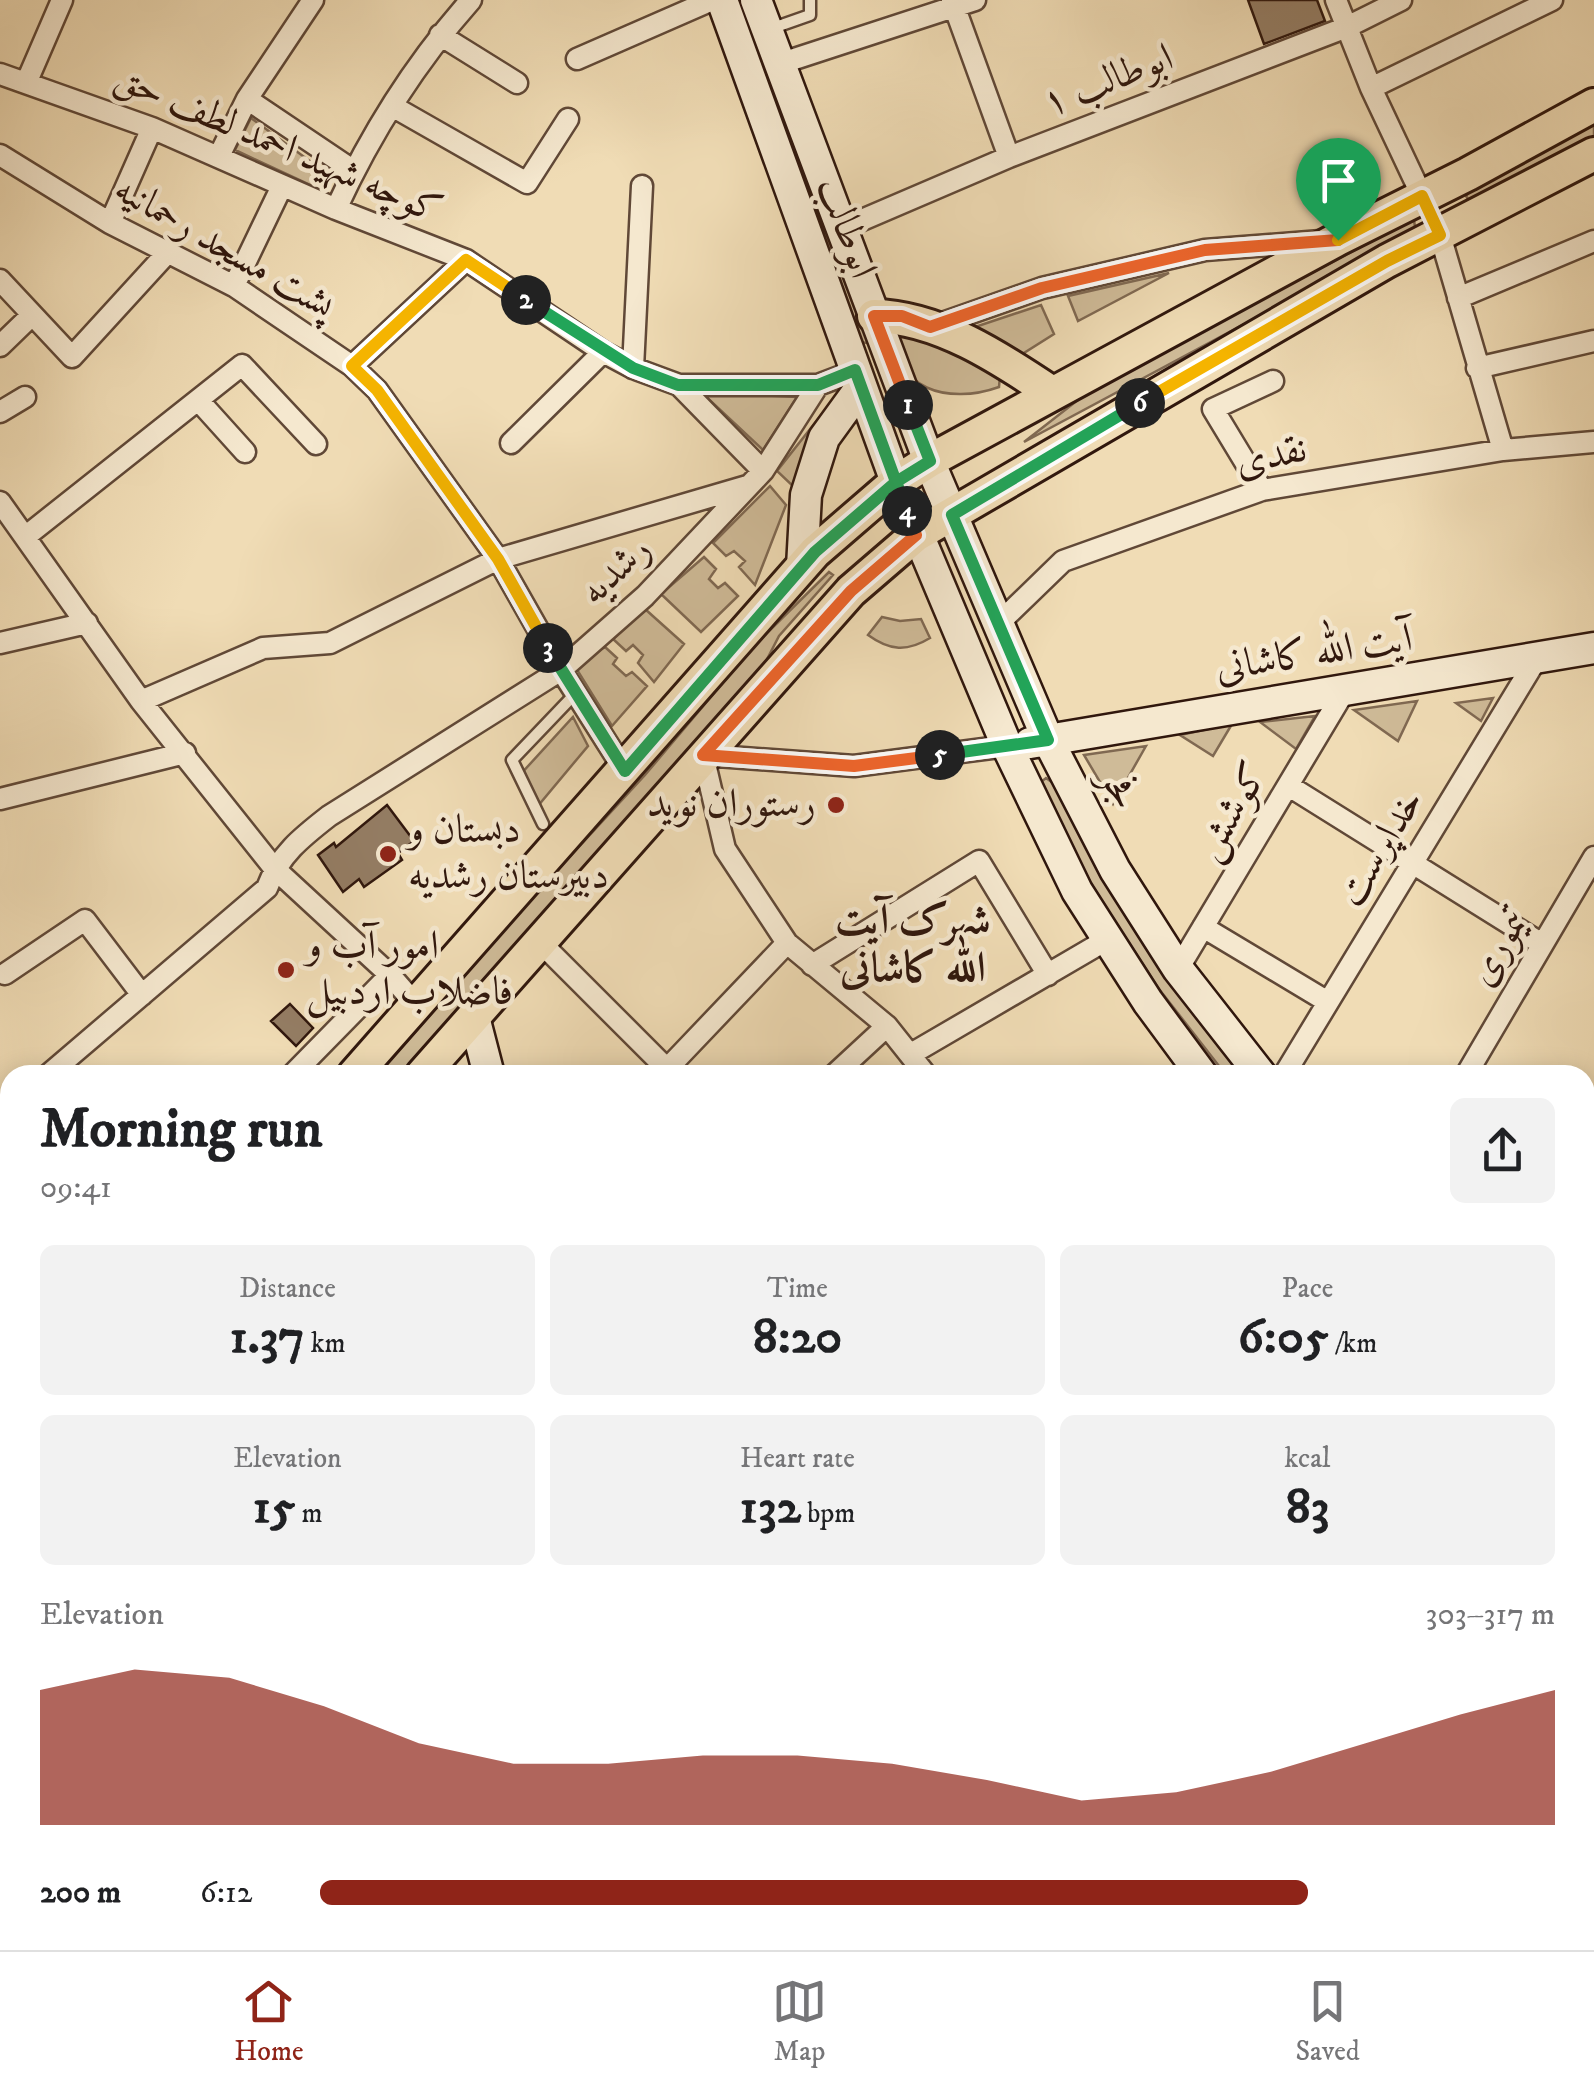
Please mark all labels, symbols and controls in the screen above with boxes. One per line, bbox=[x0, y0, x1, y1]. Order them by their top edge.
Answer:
street label: ابوطالب ۱ bbox=[1035, 33, 1181, 129]
street label: کوچه شهید احمد لطف حق bbox=[107, 53, 449, 237]
pin bbox=[1296, 138, 1381, 241]
icon: arrive bbox=[1311, 153, 1366, 208]
street label: پشت مسجد رحمانیه bbox=[105, 165, 345, 332]
street label: ابوطالب bbox=[805, 170, 887, 286]
pin: 2 bbox=[501, 275, 551, 325]
text: 2 bbox=[519, 282, 533, 317]
pin: 6 bbox=[1115, 378, 1165, 428]
pin: 1 bbox=[883, 380, 933, 430]
text: 6 bbox=[1133, 385, 1147, 420]
text: 1 bbox=[903, 387, 913, 422]
street label: نقدی bbox=[1230, 425, 1312, 489]
pin: 4 bbox=[882, 486, 932, 536]
text: 4 bbox=[899, 493, 915, 528]
street label: رشدیه bbox=[570, 525, 662, 617]
street label: آیت الله کاشانی bbox=[1211, 605, 1420, 694]
pin: 3 bbox=[523, 623, 573, 673]
text: 3 bbox=[543, 630, 553, 665]
pin: 5 bbox=[915, 730, 965, 780]
text: 5 bbox=[933, 737, 947, 772]
street label: کوشش bbox=[1183, 754, 1281, 870]
street label: فجر bbox=[1086, 756, 1150, 818]
place label: رستوران نوید bbox=[647, 780, 816, 830]
street label: خداپرست bbox=[1326, 780, 1436, 916]
marker: رستوران نوید bbox=[825, 794, 847, 816]
place label: دبستان و دبیرستان رشدیه bbox=[404, 806, 609, 902]
marker: دبستان و دبیرستان رشدیه bbox=[377, 843, 399, 865]
district label: شهرک آیت الله کاشانی bbox=[835, 894, 991, 995]
street label: تیموری bbox=[1457, 898, 1542, 996]
place label: امور آب و فاضلاب اردبیل bbox=[302, 921, 513, 1019]
marker: امور آب و فاضلاب اردبیل bbox=[275, 959, 297, 981]
text: Morning run bbox=[40, 1096, 322, 1165]
button: share bbox=[1450, 1098, 1555, 1203]
text: 09:41 bbox=[40, 1168, 112, 1208]
text: Distance bbox=[239, 1271, 336, 1306]
text: Time bbox=[767, 1271, 828, 1306]
text: Pace bbox=[1282, 1271, 1333, 1306]
text: 1.37 bbox=[229, 1306, 305, 1369]
text: 8:20 bbox=[753, 1306, 842, 1369]
text: 6:05 bbox=[1238, 1306, 1329, 1369]
text: km bbox=[305, 1326, 346, 1361]
text: /km bbox=[1329, 1326, 1377, 1361]
text: Elevation bbox=[233, 1441, 342, 1476]
text: Heart rate bbox=[740, 1441, 855, 1476]
text: kcal bbox=[1285, 1441, 1330, 1476]
text: 15 bbox=[253, 1476, 295, 1539]
text: 132 bbox=[740, 1476, 801, 1539]
text: 83 bbox=[1286, 1476, 1329, 1539]
text: m bbox=[295, 1496, 322, 1531]
text: bpm bbox=[801, 1496, 855, 1531]
text: Elevation bbox=[40, 1595, 164, 1635]
text: 303–317 m bbox=[1426, 1595, 1555, 1635]
text: 200 m bbox=[40, 1873, 121, 1913]
text: 6:12 bbox=[200, 1873, 252, 1913]
tab: Home bbox=[234, 1974, 303, 2069]
tab: Map bbox=[772, 1974, 827, 2069]
tab: Saved bbox=[1295, 1974, 1360, 2069]

